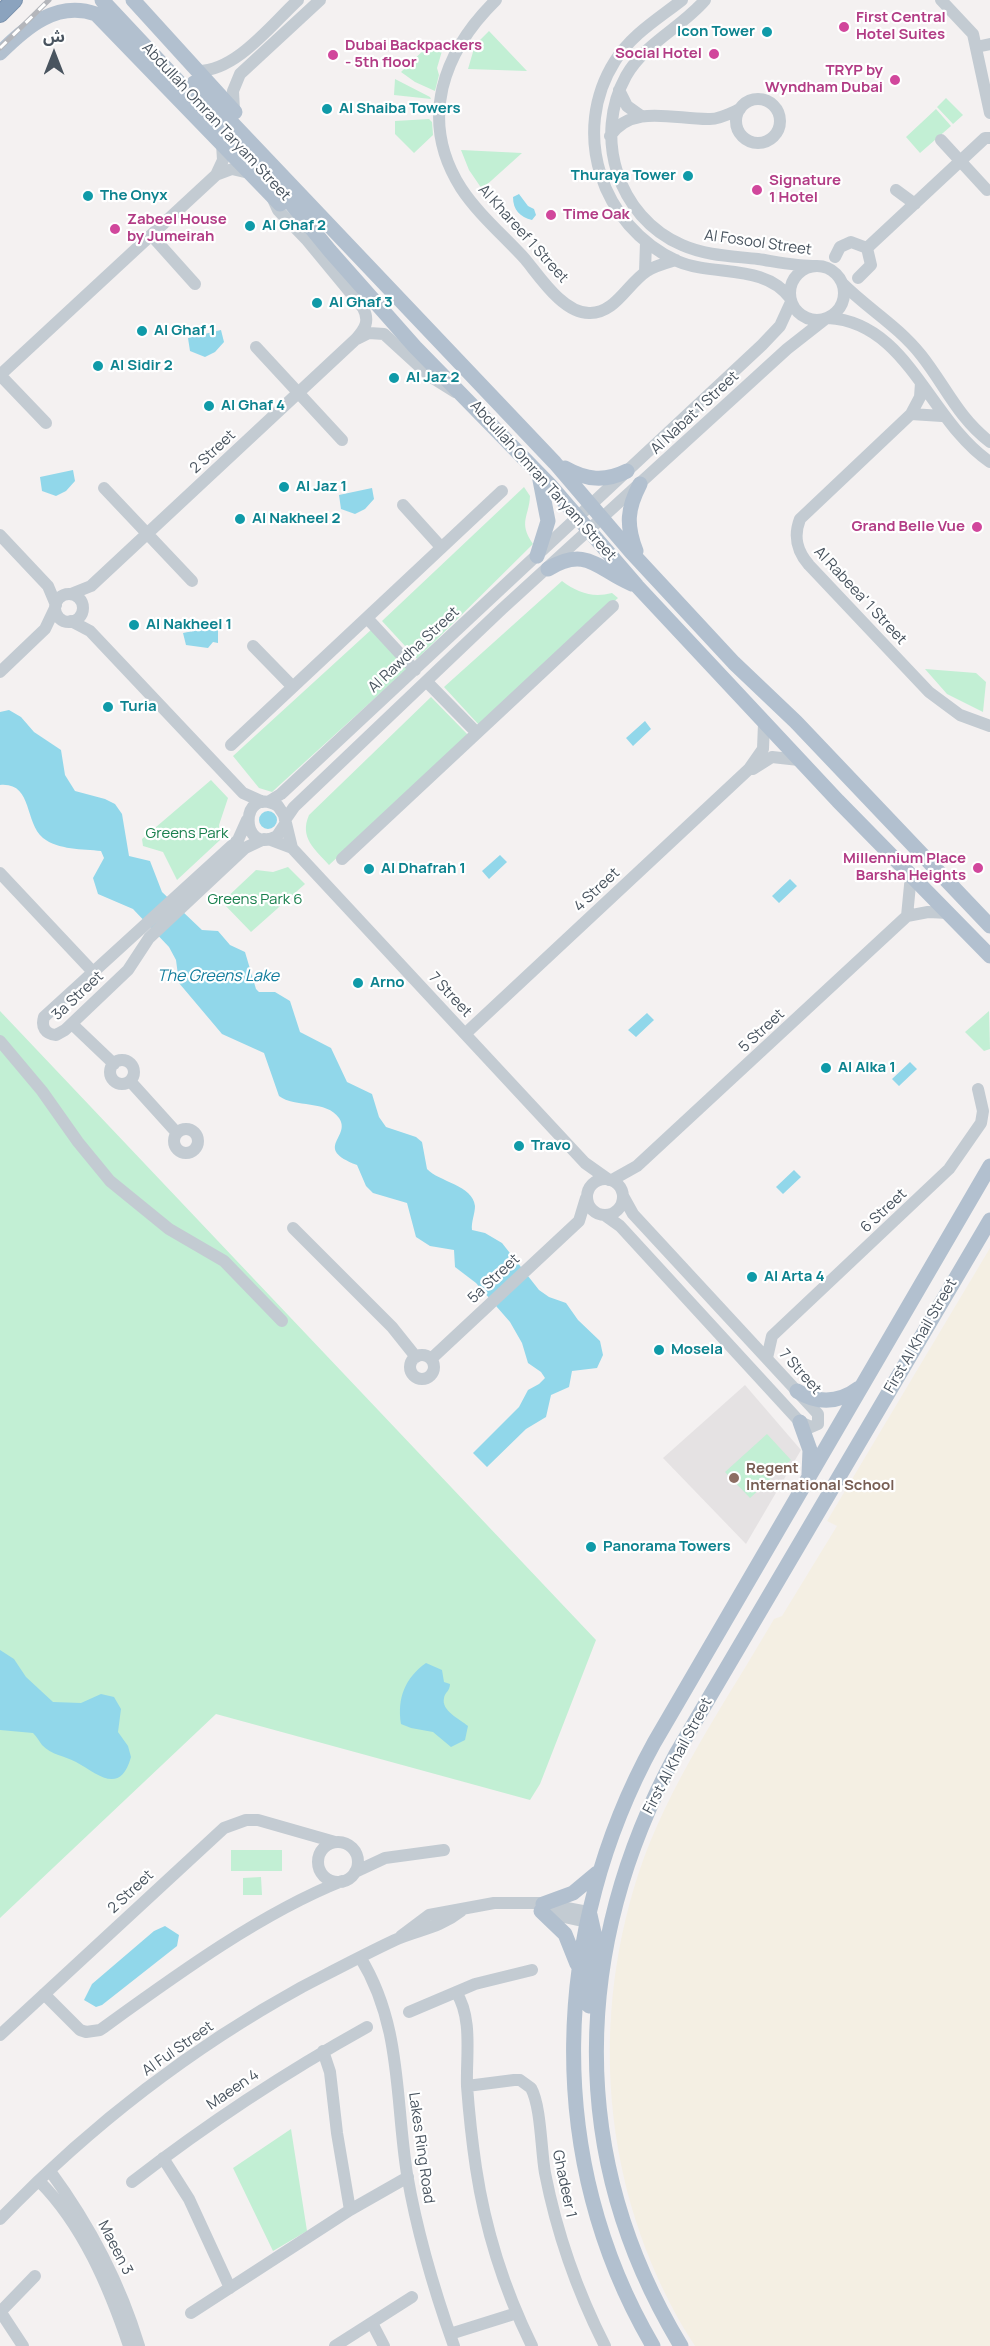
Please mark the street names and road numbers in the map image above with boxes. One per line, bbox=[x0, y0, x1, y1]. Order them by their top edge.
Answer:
street label: Abdullah Omran Taryam Street bbox=[138, 39, 294, 205]
street label: Al Khareef 1 Street bbox=[474, 181, 572, 287]
street label: Al Fosool Street bbox=[703, 227, 813, 259]
street label: Al Nabat 1 Street bbox=[647, 368, 743, 458]
street label: Abdullah Omran Taryam Street bbox=[466, 397, 620, 565]
street label: 2 Street bbox=[187, 426, 239, 478]
street label: Al Rabeea' 1 Street bbox=[810, 543, 910, 649]
street label: Al Rawdha Street bbox=[365, 603, 463, 697]
street label: 4 Street bbox=[570, 864, 624, 916]
street label: 3a Street bbox=[49, 968, 107, 1024]
street label: 7 Street bbox=[425, 969, 475, 1021]
street label: 5 Street bbox=[735, 1005, 789, 1057]
street label: 6 Street bbox=[857, 1185, 911, 1237]
street label: 5a Street bbox=[464, 1251, 524, 1307]
street label: First Al Khail Street bbox=[881, 1276, 961, 1396]
street label: 7 Street bbox=[775, 1346, 825, 1398]
street label: First Al Khail Street bbox=[640, 1695, 716, 1817]
street label: 2 Street bbox=[105, 1866, 157, 1918]
street label: Al Ful Street bbox=[139, 2018, 217, 2080]
street label: Maeen 4 bbox=[204, 2066, 262, 2114]
street label: Lakes Ring Road bbox=[404, 2091, 438, 2205]
street label: Ghadeer 1 bbox=[548, 2149, 580, 2219]
street label: Maeen 3 bbox=[94, 2218, 136, 2278]

